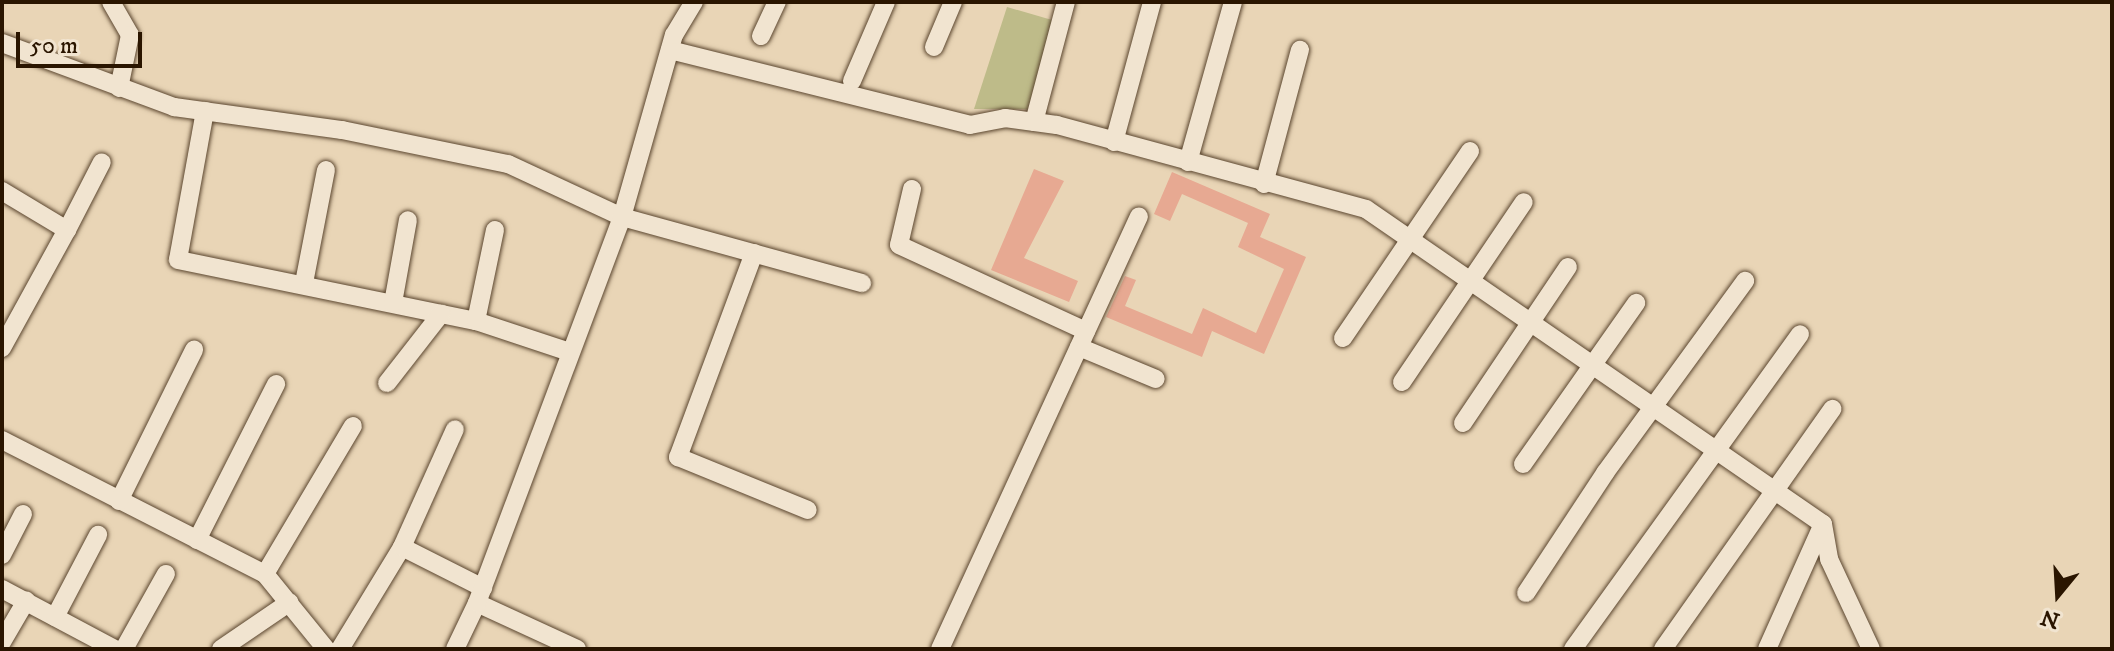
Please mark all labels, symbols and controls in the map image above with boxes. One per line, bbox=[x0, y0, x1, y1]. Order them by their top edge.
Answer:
scale bar bbox=[20, 16, 146, 66]
text: 50 m bbox=[30, 31, 78, 61]
north arrow bbox=[2018, 555, 2098, 635]
text: N bbox=[2038, 603, 2063, 634]

